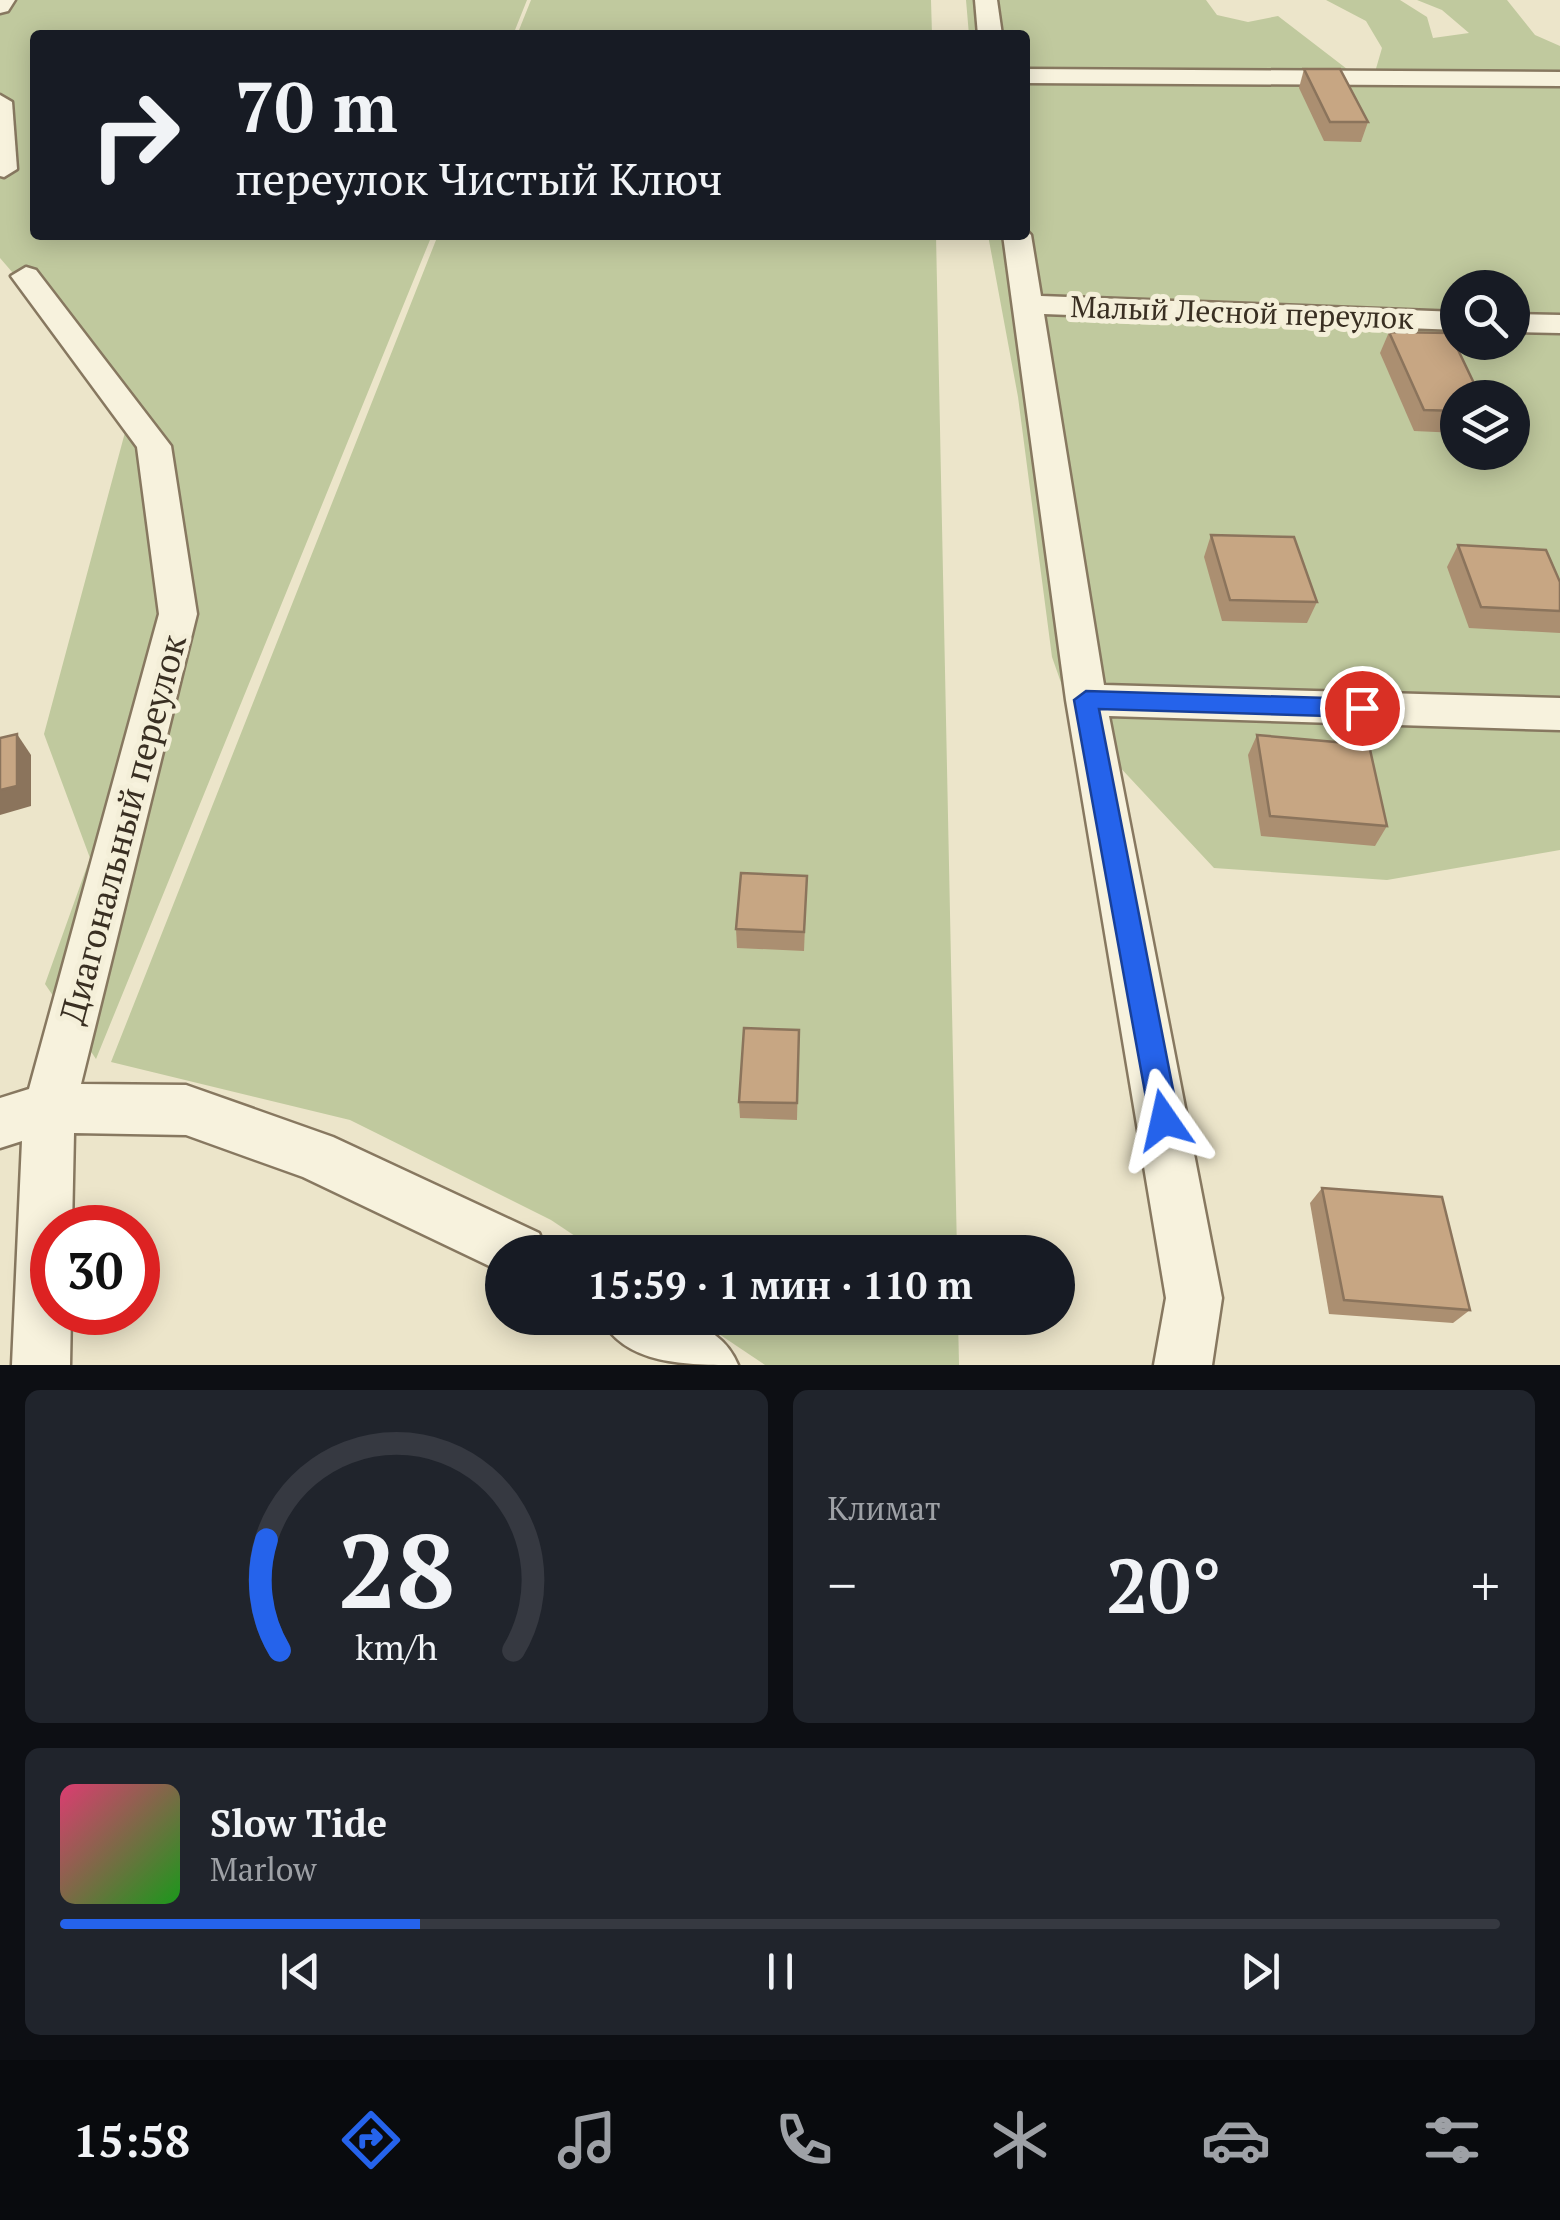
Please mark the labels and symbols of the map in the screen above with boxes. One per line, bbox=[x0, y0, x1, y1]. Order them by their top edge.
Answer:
street label: Малый Лесной переулок bbox=[1070, 286, 1415, 338]
street label: Диагональный переулок bbox=[48, 629, 196, 1029]
pin bbox=[1320, 666, 1405, 751]
position arrow bbox=[1112, 1068, 1216, 1172]
speed limit sign: 30 bbox=[30, 1205, 160, 1335]

